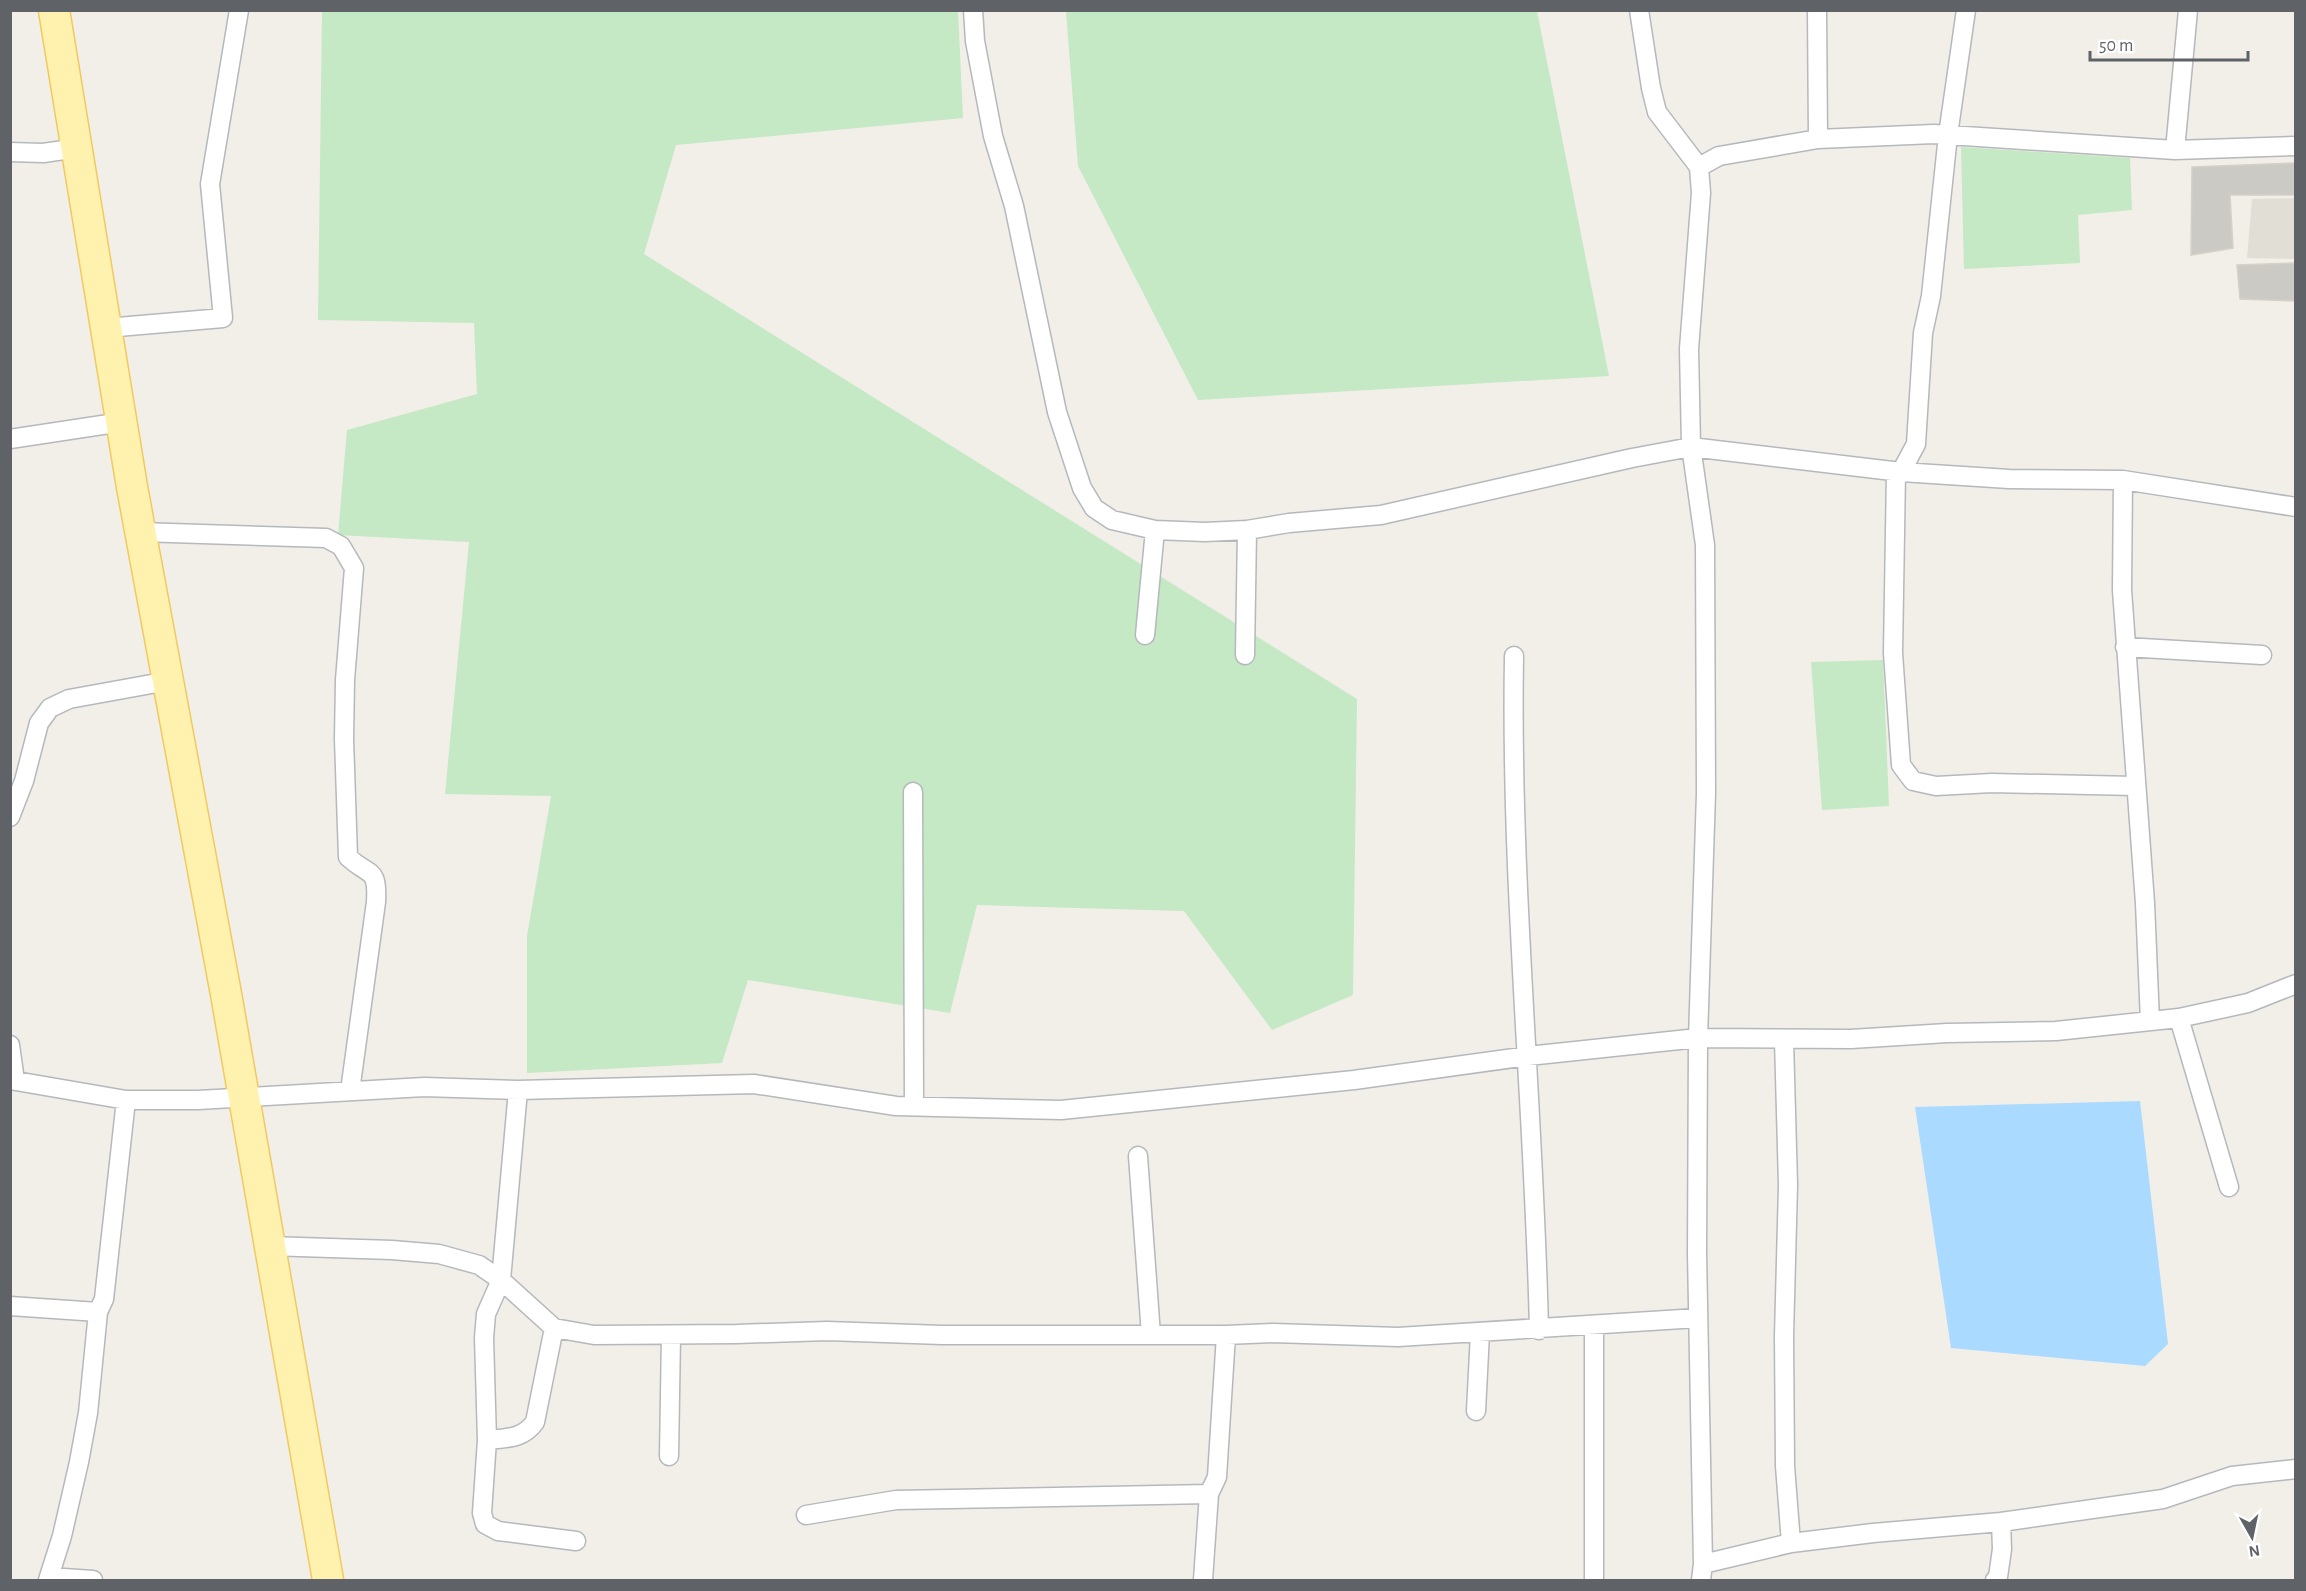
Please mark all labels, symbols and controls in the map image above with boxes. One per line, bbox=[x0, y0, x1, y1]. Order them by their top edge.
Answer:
scale bar bbox=[2090, 24, 2248, 62]
text: 50 m bbox=[2099, 37, 2133, 55]
north arrow bbox=[2222, 1507, 2282, 1567]
text: N bbox=[2247, 1542, 2261, 1560]

